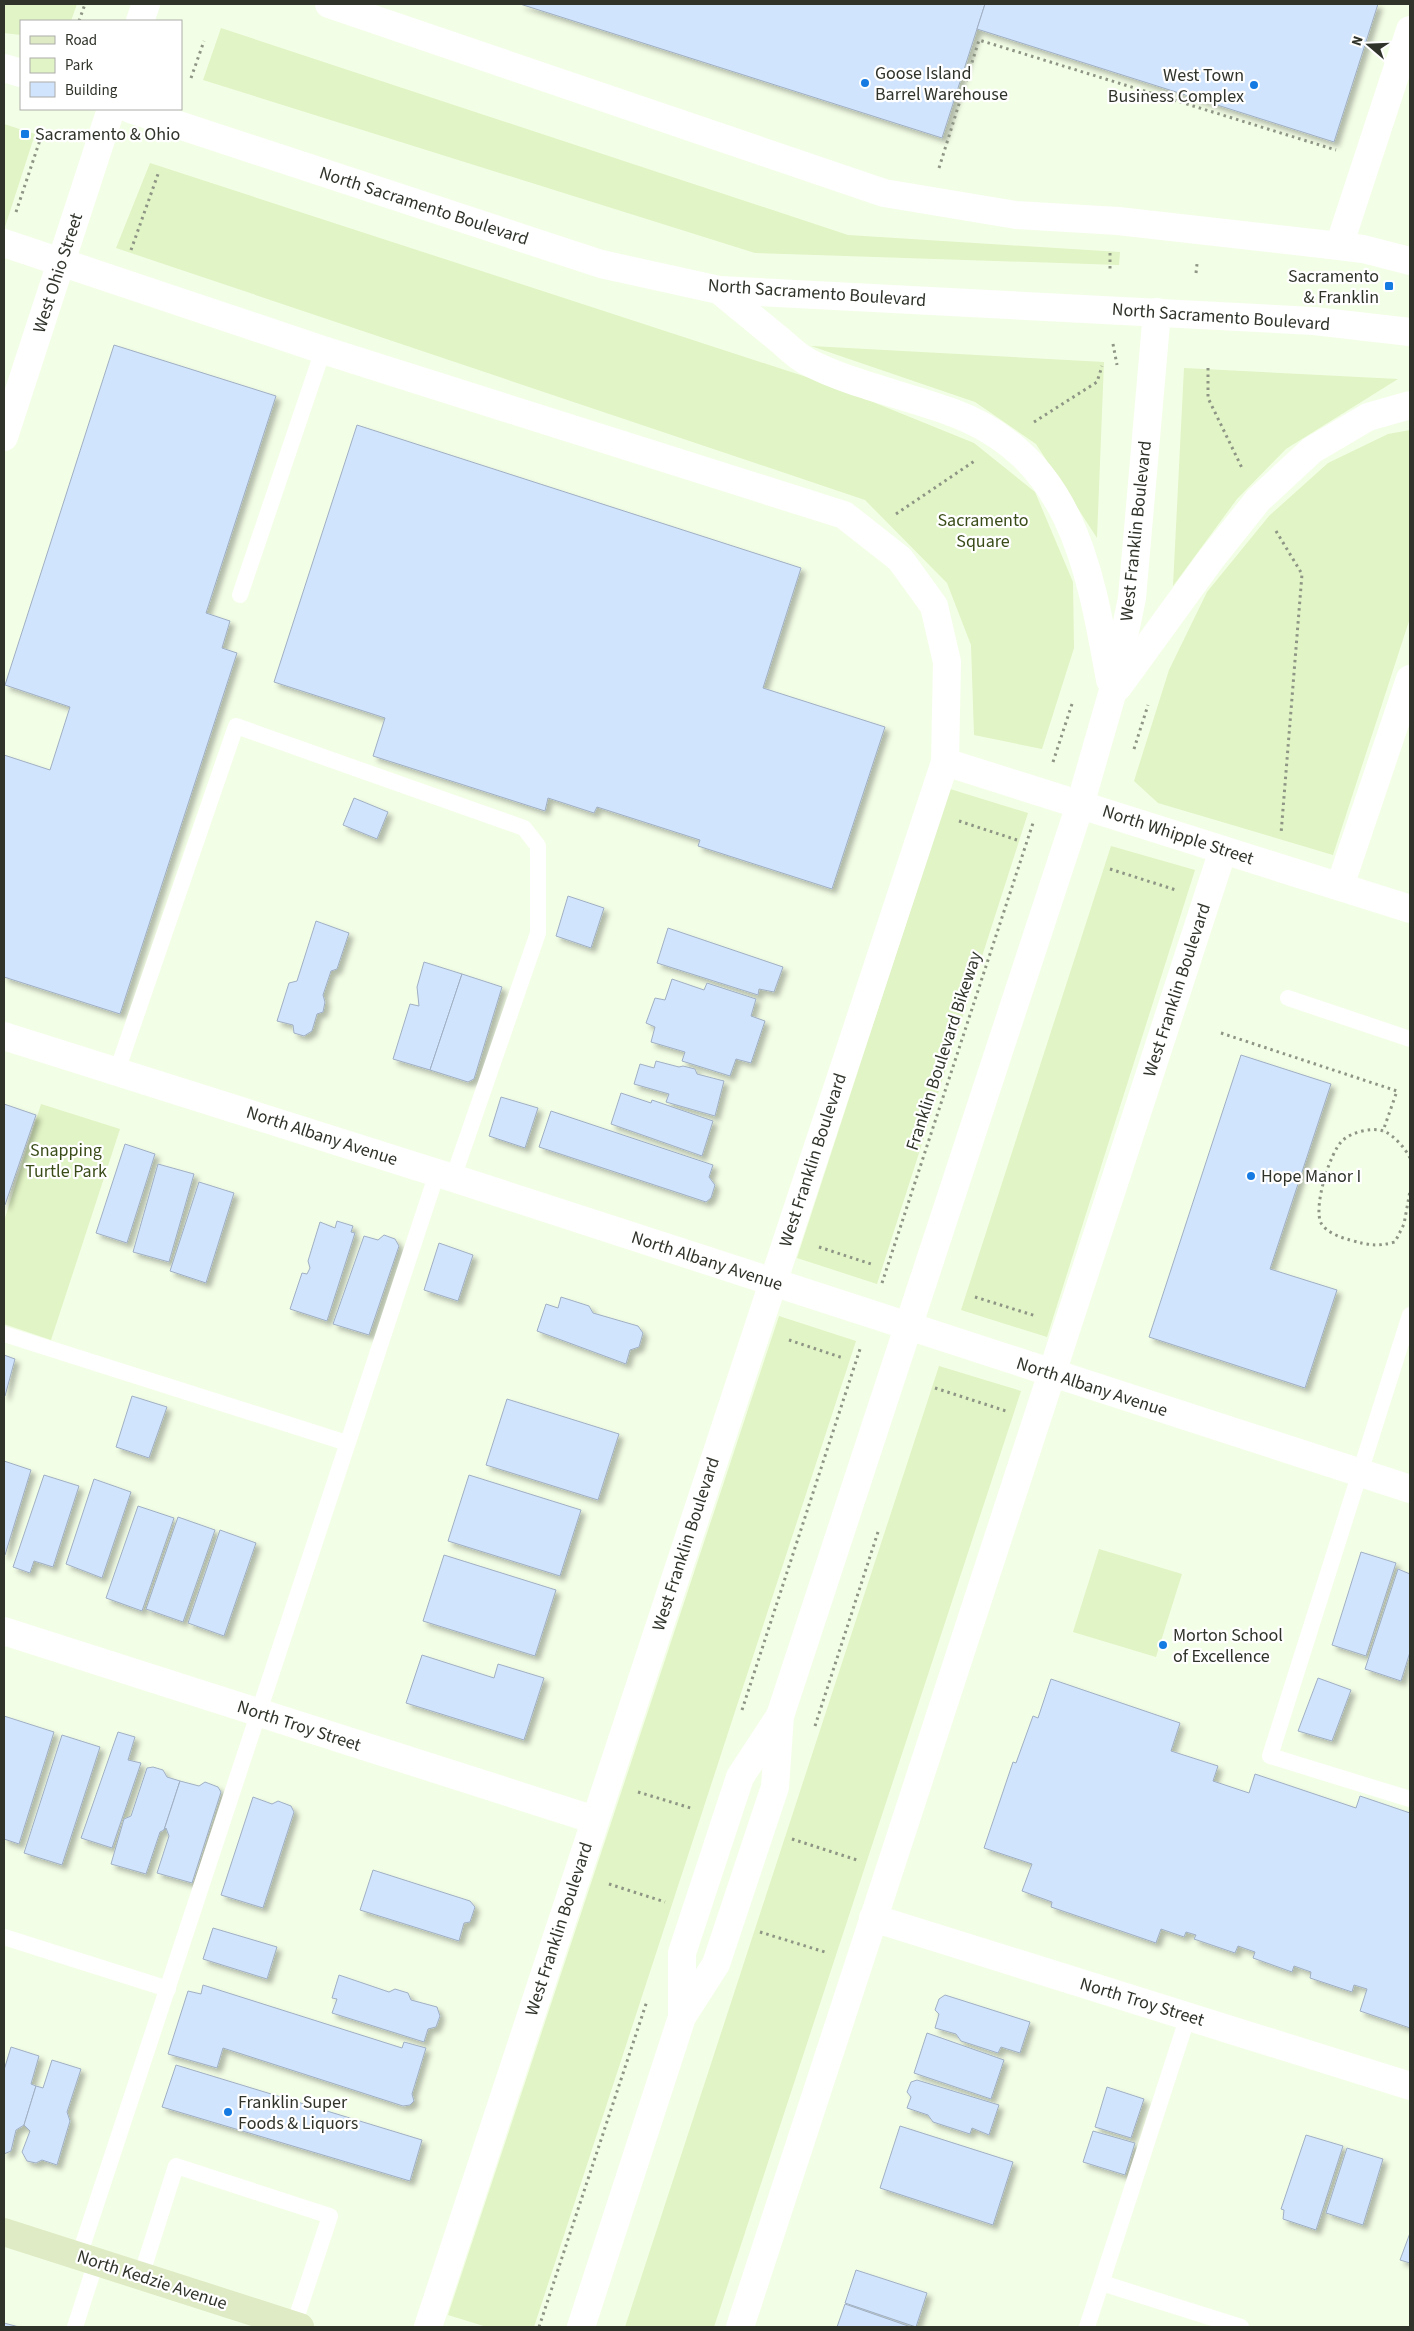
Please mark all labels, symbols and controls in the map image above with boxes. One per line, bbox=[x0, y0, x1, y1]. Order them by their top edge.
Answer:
legend bbox=[20, 20, 182, 110]
north arrow bbox=[1344, 20, 1394, 70]
text: Road bbox=[65, 30, 97, 51]
text: N bbox=[1347, 33, 1369, 49]
text: Park bbox=[65, 55, 94, 76]
place label: Goose Island Barrel Warehouse bbox=[875, 61, 1008, 107]
place label: West Town Business Complex bbox=[1108, 63, 1244, 109]
marker: Goose Island Barrel Warehouse bbox=[859, 77, 871, 89]
marker: West Town Business Complex bbox=[1248, 79, 1260, 91]
text: Building bbox=[65, 80, 118, 101]
place label: Sacramento & Ohio bbox=[35, 122, 180, 147]
marker: Sacramento & Ohio bbox=[19, 128, 31, 140]
street label: North Sacramento Boulevard bbox=[316, 160, 532, 252]
street label: West Ohio Street bbox=[27, 210, 89, 336]
place label: Sacramento & Franklin bbox=[1288, 264, 1379, 310]
street label: North Sacramento Boulevard bbox=[707, 273, 927, 313]
marker: Sacramento & Franklin bbox=[1383, 280, 1395, 292]
street label: North Sacramento Boulevard bbox=[1111, 297, 1331, 337]
street label: West Franklin Boulevard bbox=[1114, 439, 1158, 623]
park label: Sacramento Square bbox=[937, 508, 1029, 554]
street label: North Whipple Street bbox=[1099, 799, 1257, 871]
street label: West Franklin Boulevard bbox=[1137, 900, 1217, 1080]
street label: Franklin Boulevard Bikeway bbox=[900, 948, 988, 1154]
street label: West Franklin Boulevard bbox=[773, 1070, 853, 1250]
street label: North Albany Avenue bbox=[243, 1100, 401, 1172]
park label: Snapping Turtle Park bbox=[25, 1138, 107, 1184]
place label: Hope Manor I bbox=[1261, 1164, 1361, 1189]
marker: Hope Manor I bbox=[1245, 1170, 1257, 1182]
street label: North Albany Avenue bbox=[628, 1225, 786, 1297]
street label: North Albany Avenue bbox=[1013, 1351, 1171, 1423]
street label: West Franklin Boulevard bbox=[646, 1454, 726, 1634]
place label: Morton School of Excellence bbox=[1173, 1623, 1283, 1669]
marker: Morton School of Excellence bbox=[1157, 1639, 1169, 1651]
street label: North Troy Street bbox=[234, 1694, 364, 1758]
street label: West Franklin Boulevard bbox=[519, 1839, 599, 2019]
street label: North Troy Street bbox=[1077, 1971, 1207, 2033]
place label: Franklin Super Foods & Liquors bbox=[238, 2090, 358, 2136]
marker: Franklin Super Foods & Liquors bbox=[222, 2106, 234, 2118]
street label: North Kedzie Avenue bbox=[74, 2244, 230, 2316]

